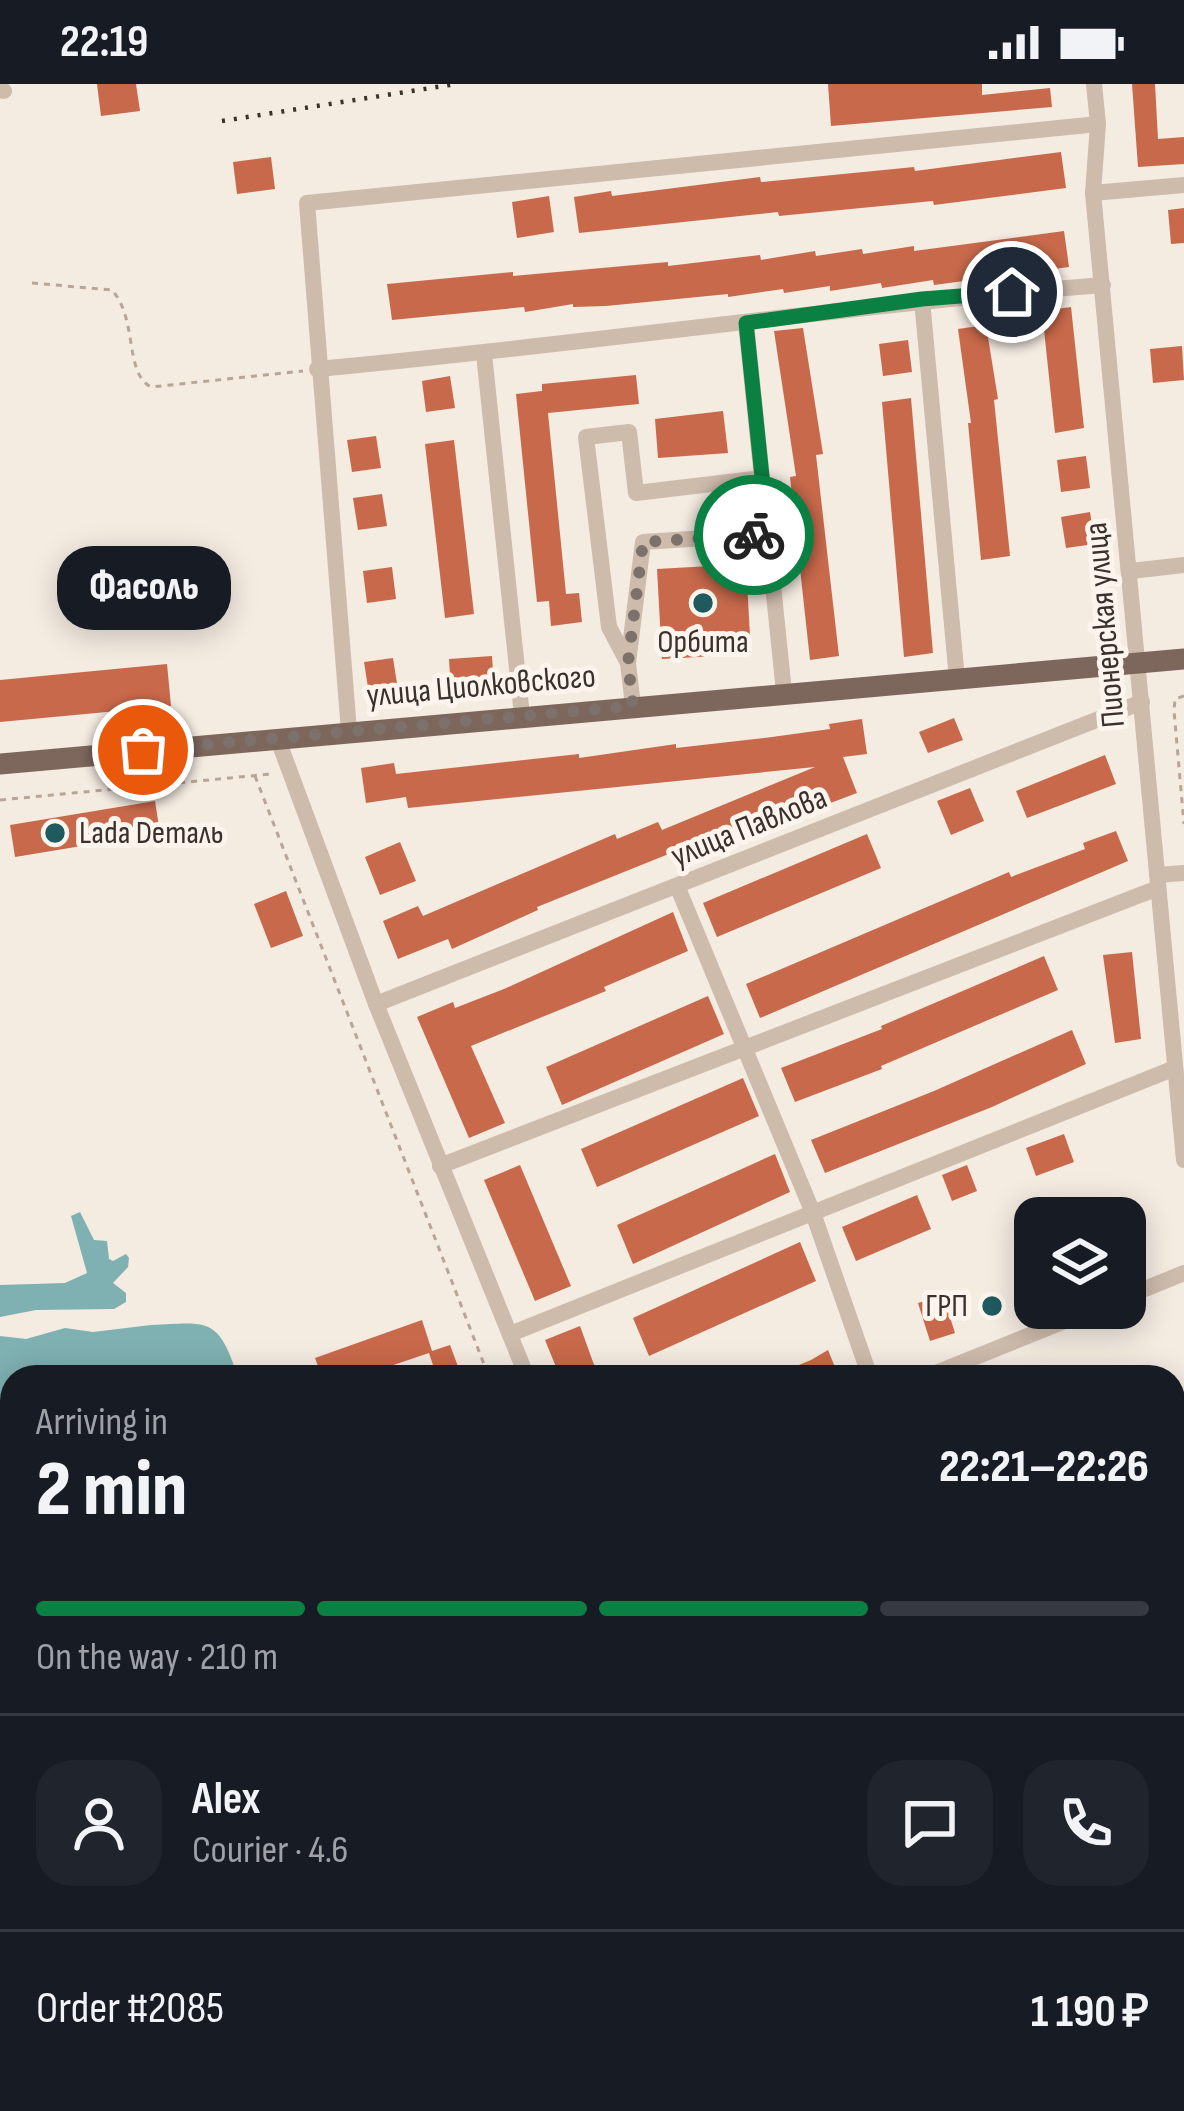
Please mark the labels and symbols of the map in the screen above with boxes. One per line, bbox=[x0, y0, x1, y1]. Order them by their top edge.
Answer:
pin bbox=[961, 241, 1063, 343]
courier bbox=[694, 475, 814, 595]
street label: Пионерская улица bbox=[1076, 521, 1134, 729]
callout: Фасоль bbox=[56, 546, 230, 630]
marker: Орбита bbox=[690, 590, 716, 616]
place label: Орбита bbox=[657, 622, 749, 662]
street label: улица Циолковского bbox=[365, 656, 597, 716]
pin bbox=[92, 699, 194, 801]
street label: улица Павлова bbox=[665, 778, 833, 876]
place label: Lada Dеталь bbox=[79, 813, 224, 853]
marker: Lada Dеталь bbox=[42, 820, 68, 846]
place label: ГРП bbox=[925, 1286, 968, 1326]
marker: ГРП bbox=[979, 1293, 1005, 1319]

